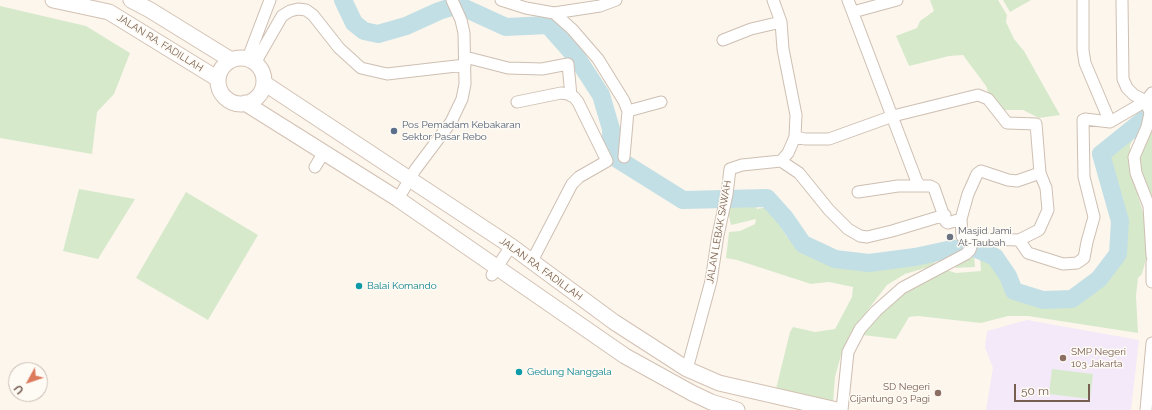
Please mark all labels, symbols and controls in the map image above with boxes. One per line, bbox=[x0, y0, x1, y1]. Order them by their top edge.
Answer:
street label: JALAN RA. FADILLAH bbox=[115, 12, 205, 74]
place label: Pos Pemadam Kebakaran Sektor Pasar Rebo bbox=[402, 119, 521, 142]
marker: Pos Pemadam Kebakaran Sektor Pasar Rebo bbox=[389, 126, 399, 136]
street label: JALAN LEBAK SAWAH bbox=[704, 179, 734, 285]
place label: Masjid Jami At-Taubah bbox=[958, 225, 1012, 248]
marker: Masjid Jami At-Taubah bbox=[945, 232, 955, 242]
street label: JALAN RA. FADILLAH bbox=[497, 235, 585, 303]
place label: Balai Komando bbox=[367, 280, 437, 292]
marker: Balai Komando bbox=[354, 281, 364, 291]
place label: SMP Negeri 103 Jakarta bbox=[1071, 346, 1126, 370]
marker: SMP Negeri 103 Jakarta bbox=[1058, 353, 1068, 363]
north arrow bbox=[8, 362, 48, 402]
place label: Gedung Nanggala bbox=[527, 366, 612, 378]
marker: Gedung Nanggala bbox=[514, 367, 524, 377]
scale bar bbox=[1016, 376, 1092, 402]
place label: SD Negeri Cijantung 03 Pagi bbox=[850, 381, 930, 404]
text: U bbox=[12, 382, 27, 397]
text: 50 m bbox=[1021, 384, 1049, 398]
marker: SD Negeri Cijantung 03 Pagi bbox=[933, 388, 943, 398]

